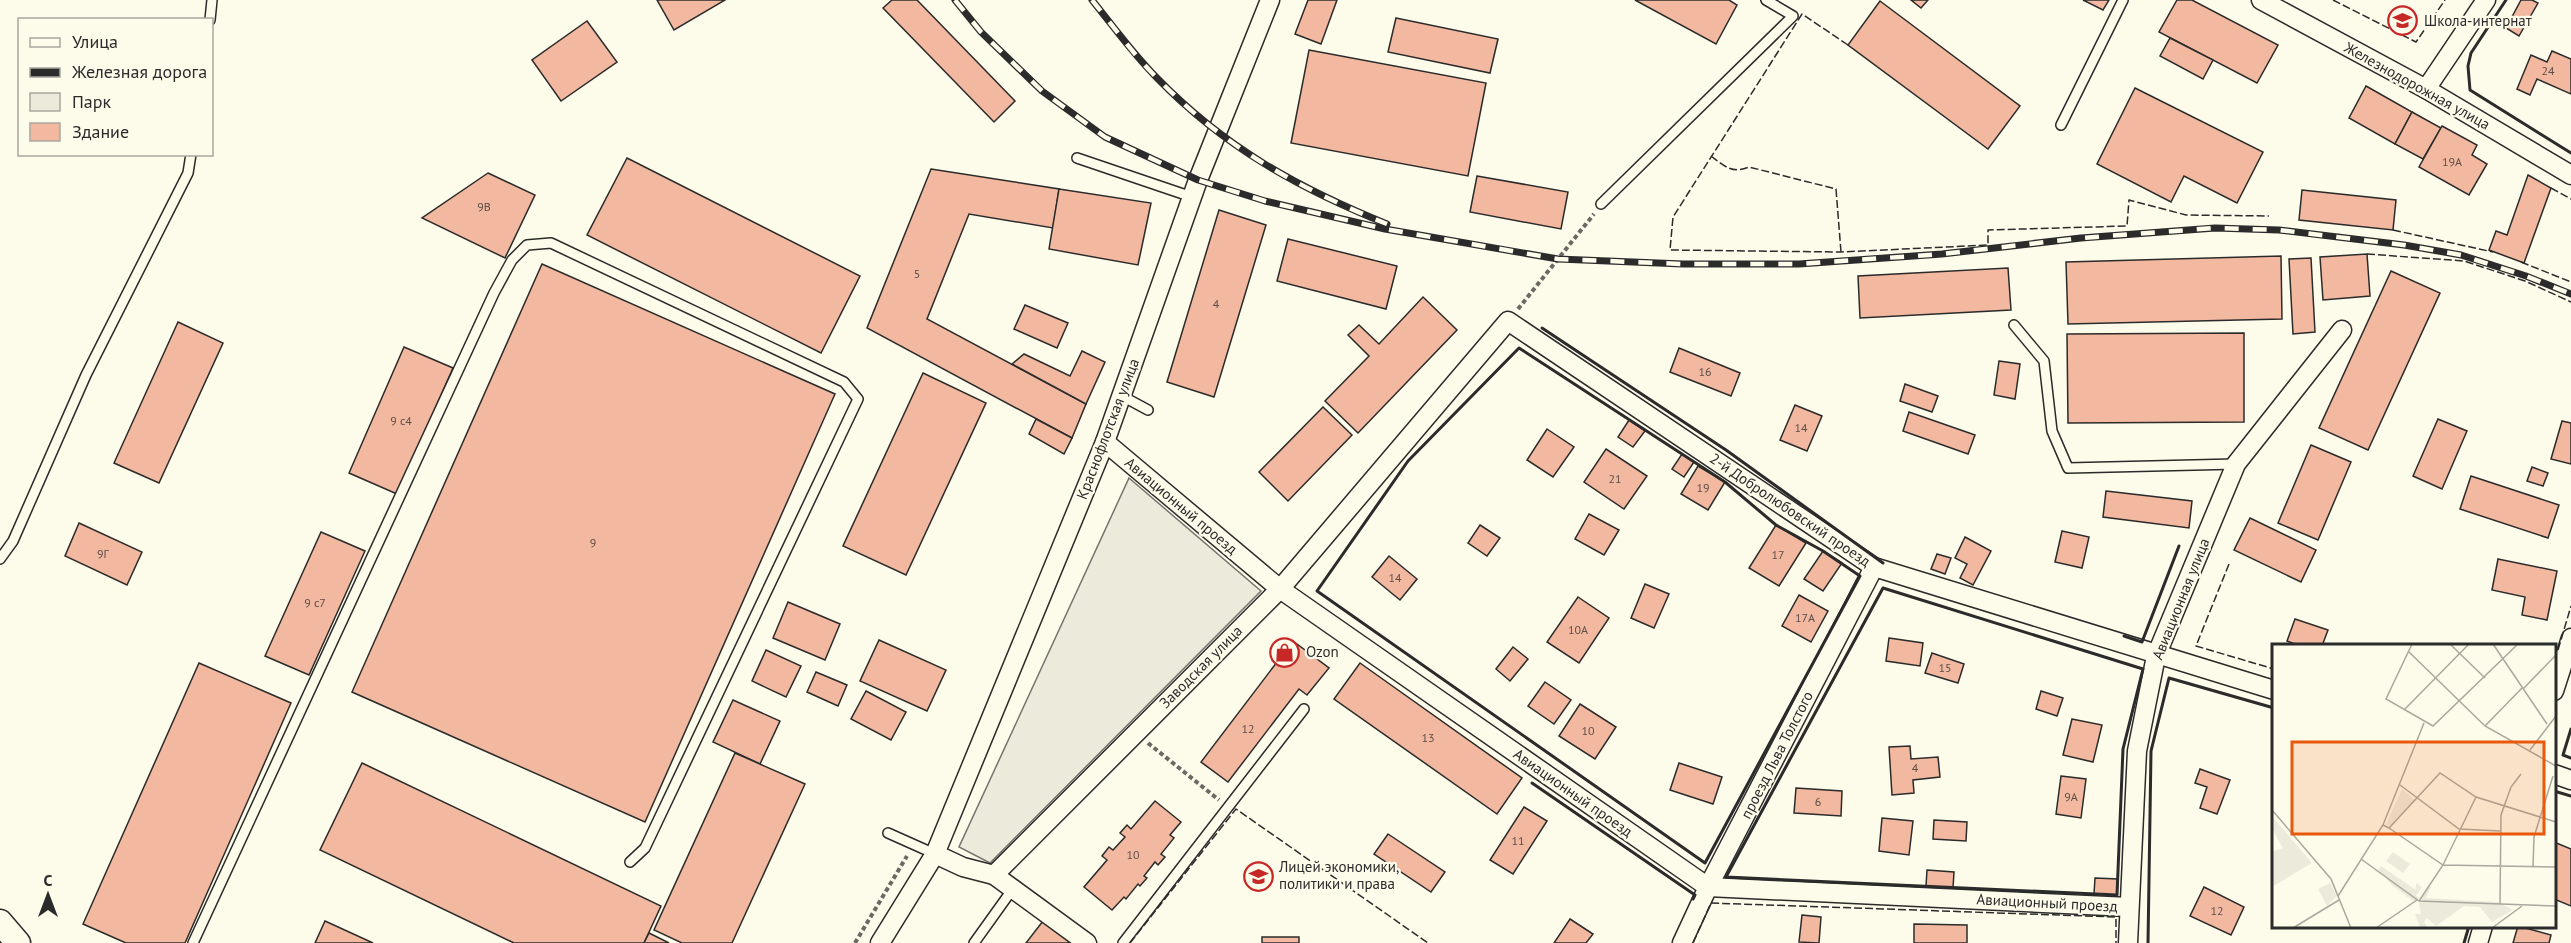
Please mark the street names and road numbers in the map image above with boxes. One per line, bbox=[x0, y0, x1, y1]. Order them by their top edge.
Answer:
street label: Железнодорожная улица bbox=[2340, 37, 2493, 134]
street label: Краснофлотская улица bbox=[1072, 356, 1143, 502]
street label: 2-й Добролюбовский проезд bbox=[1706, 449, 1874, 571]
street label: Авиационный проезд bbox=[1121, 453, 1241, 558]
street label: Авиационная улица bbox=[2148, 535, 2214, 662]
street label: Заводская улица bbox=[1155, 621, 1246, 712]
street label: проезд Льва Толстого bbox=[1736, 688, 1817, 822]
street label: Авиационный проезд bbox=[1510, 744, 1637, 841]
street label: Авиационный проезд bbox=[1976, 889, 2118, 916]

